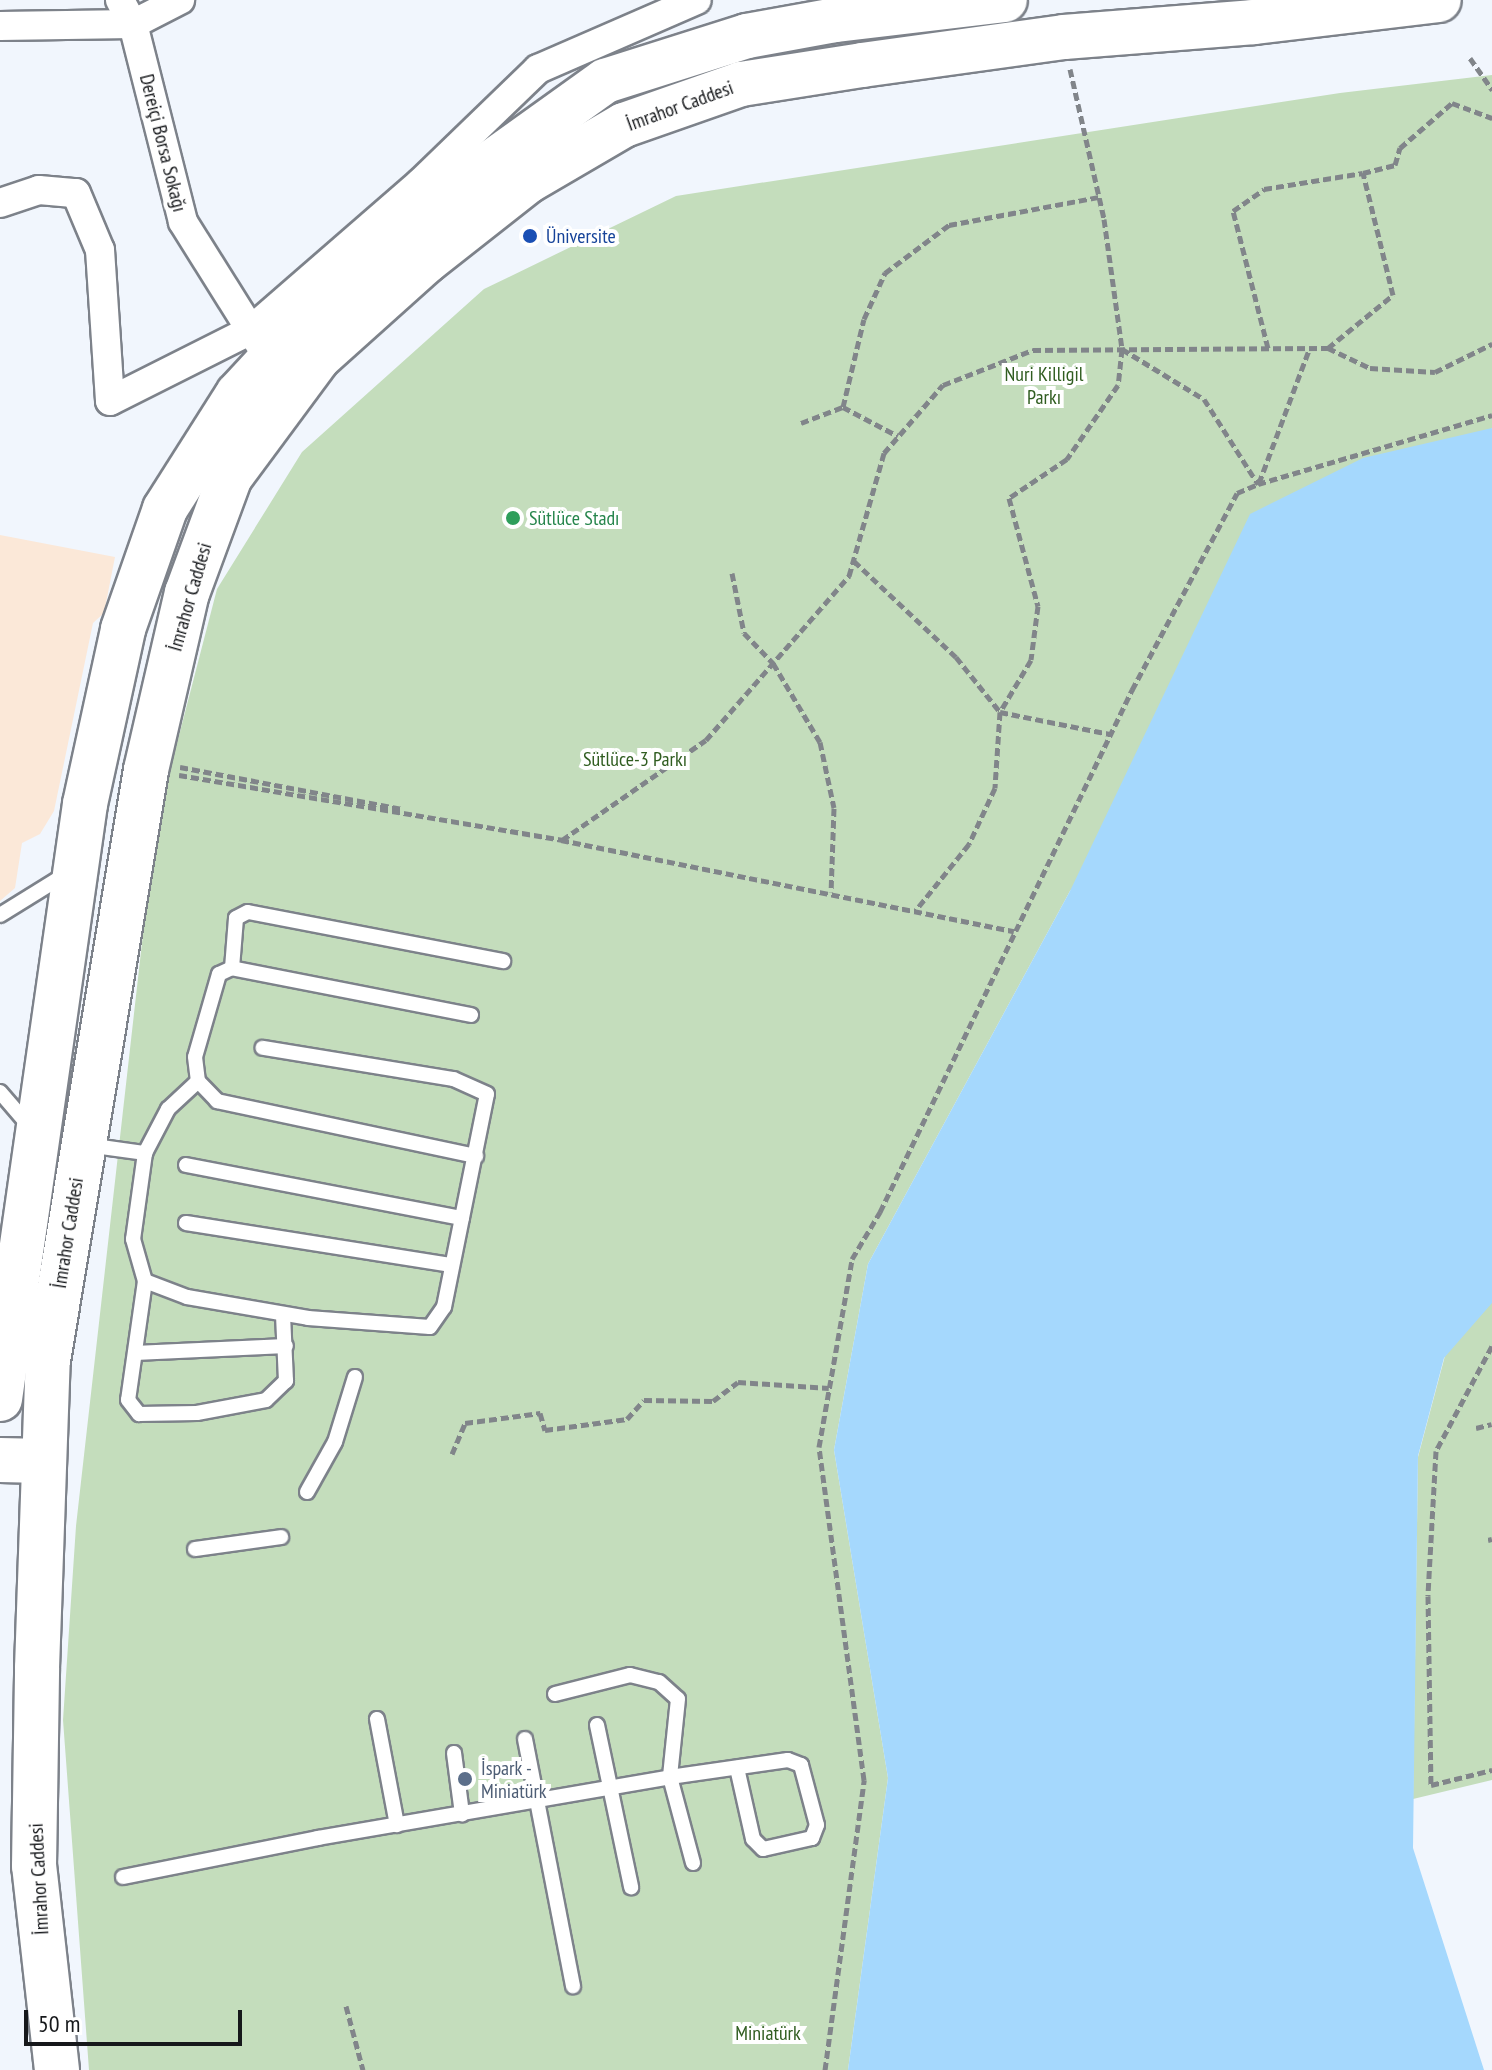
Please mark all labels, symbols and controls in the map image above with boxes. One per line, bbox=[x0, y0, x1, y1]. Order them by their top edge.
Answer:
street label: Dereiçi Borsa Sokağı bbox=[134, 72, 192, 214]
street label: İmrahor Caddesi bbox=[623, 76, 737, 136]
place label: Üniversite bbox=[546, 224, 616, 248]
marker: Üniversite bbox=[521, 227, 539, 245]
park label: Nuri Killigil Parkı bbox=[1005, 362, 1083, 409]
place label: Sütlüce Stadı bbox=[529, 506, 619, 530]
marker: Sütlüce Stadı bbox=[504, 509, 522, 527]
street label: İmrahor Caddesi bbox=[163, 540, 217, 654]
park label: Sütlüce-3 Parkı bbox=[583, 747, 687, 771]
street label: İmrahor Caddesi bbox=[47, 1176, 89, 1290]
place label: İspark - Miniatürk bbox=[481, 1756, 547, 1803]
marker: İspark - Miniatürk bbox=[456, 1770, 474, 1788]
street label: İmrahor Caddesi bbox=[24, 1822, 54, 1936]
scale bar bbox=[28, 1994, 246, 2044]
text: 50 m bbox=[38, 2008, 80, 2039]
park label: Miniatürk bbox=[735, 2021, 801, 2045]

